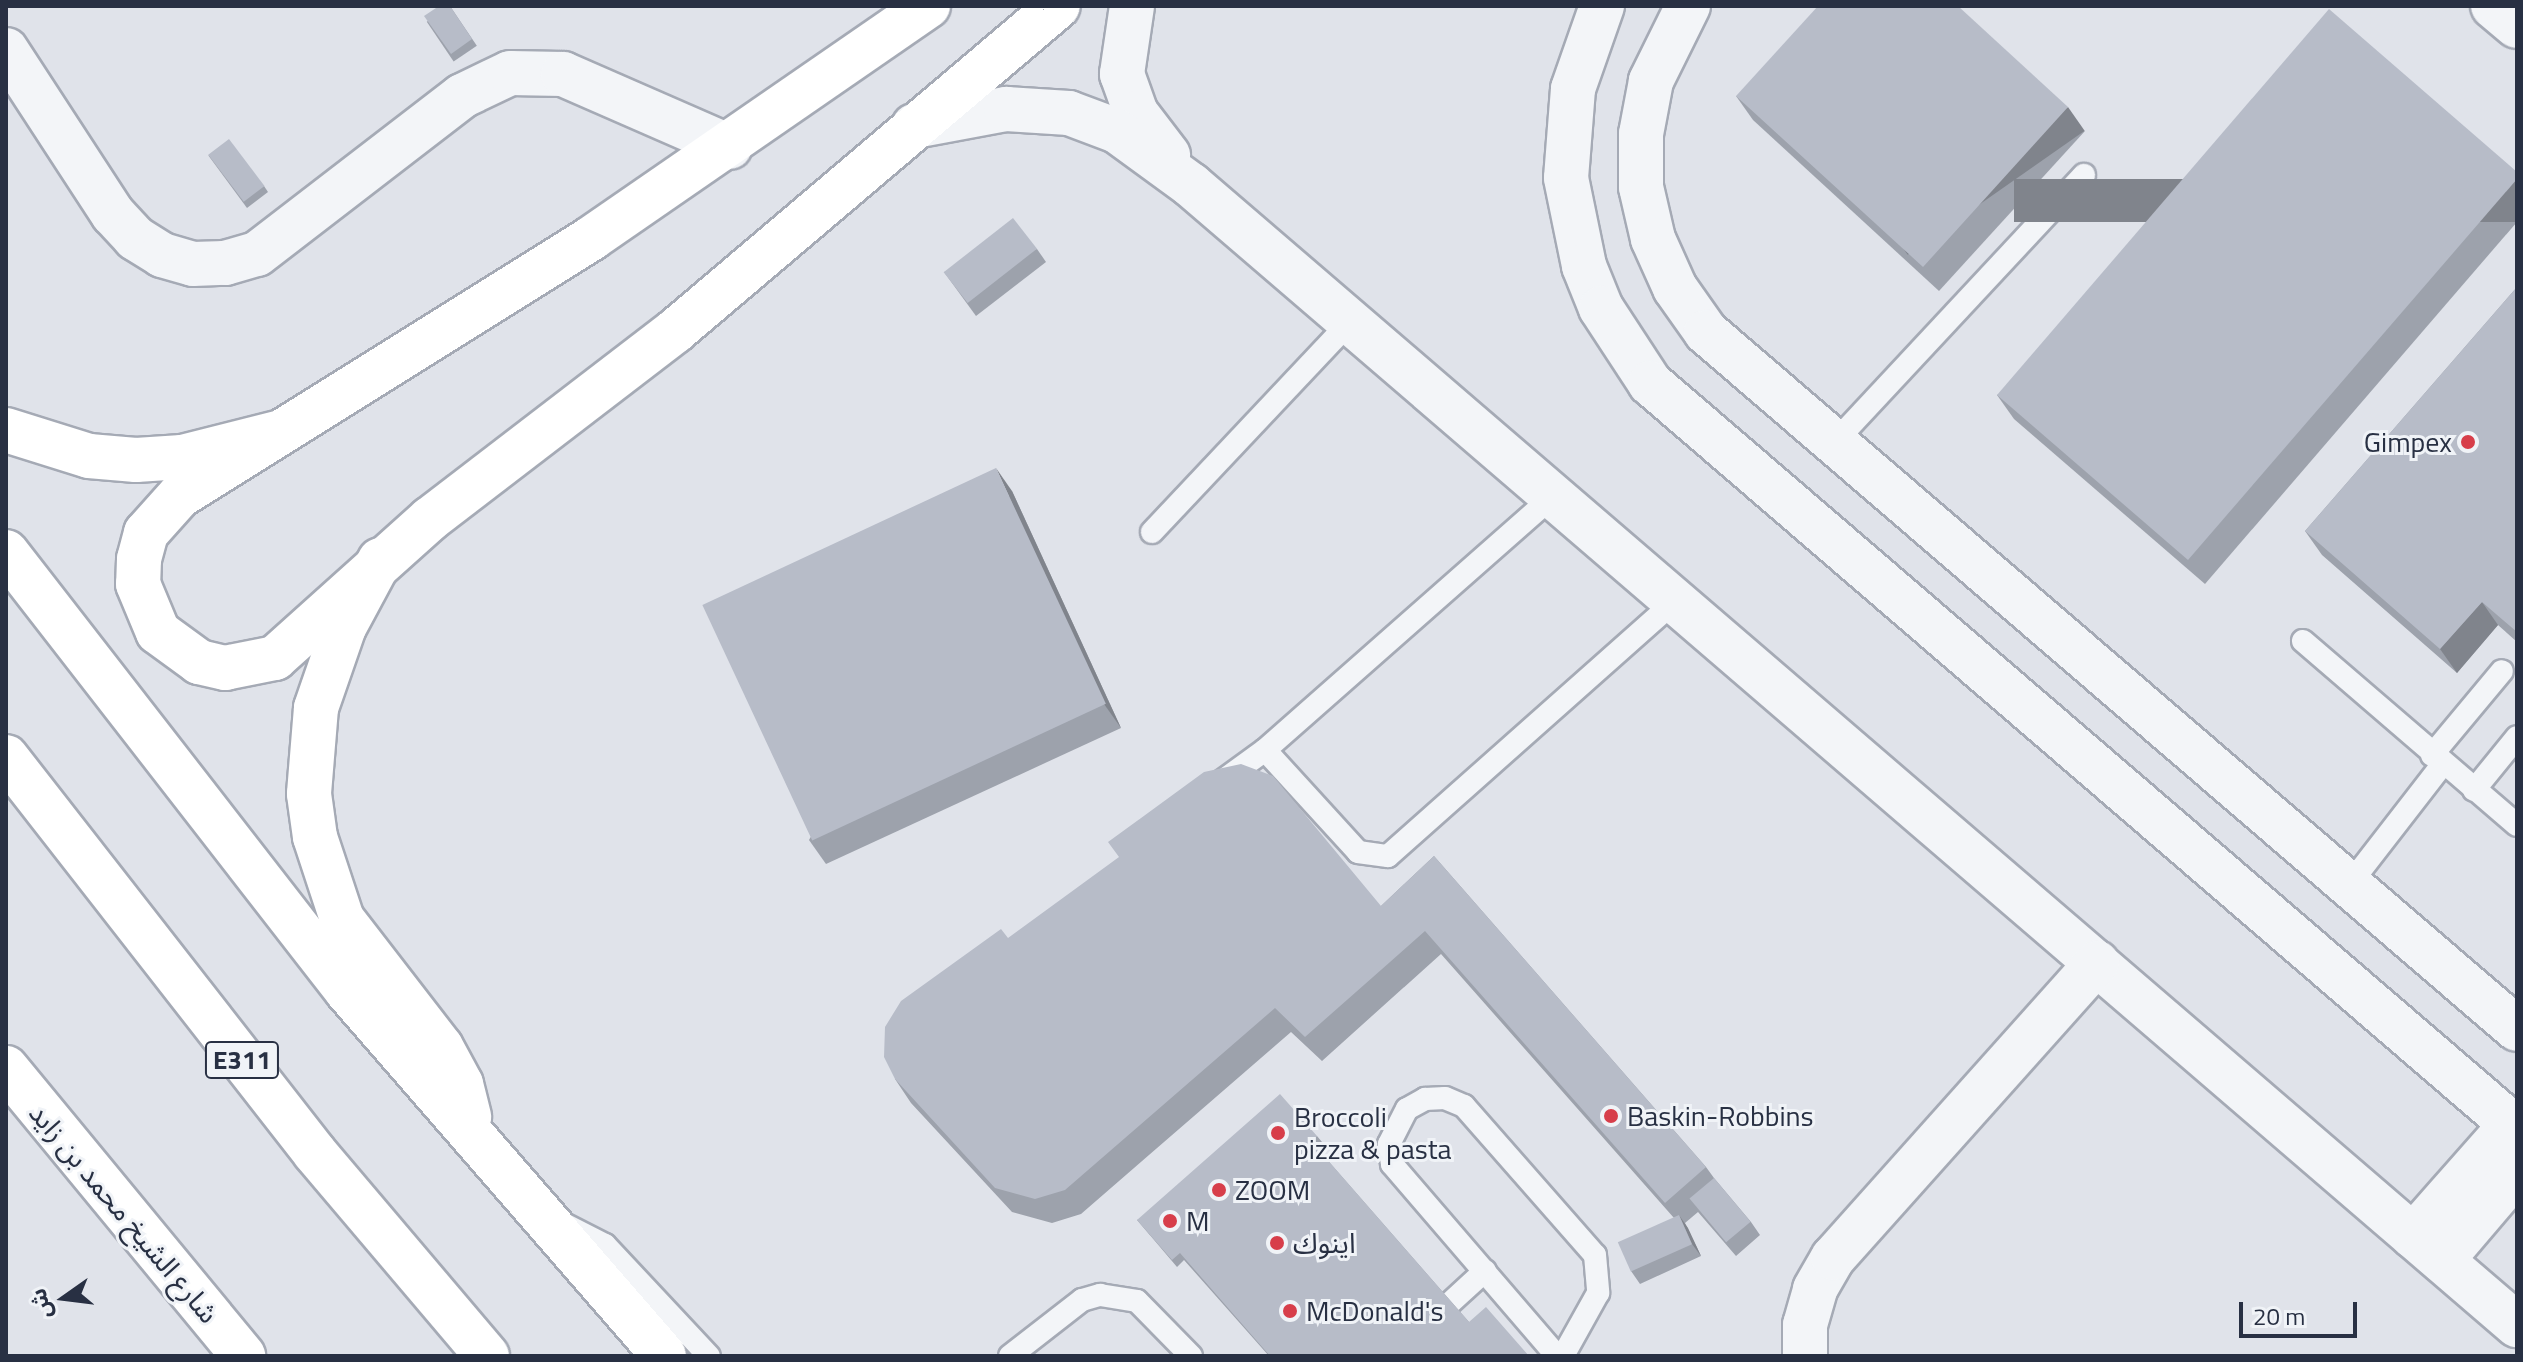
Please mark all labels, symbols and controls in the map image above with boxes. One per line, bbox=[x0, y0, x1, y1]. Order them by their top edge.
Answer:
place label: Gimpex bbox=[2364, 425, 2452, 459]
marker: Gimpex bbox=[2459, 433, 2477, 451]
road number: E311 bbox=[204, 1038, 280, 1082]
street label: شارع الشيخ محمد بن زايد bbox=[22, 1096, 226, 1330]
place label: Baskin-Robbins bbox=[1627, 1099, 1814, 1133]
place label: Broccoli pizza & pasta bbox=[1294, 1100, 1452, 1166]
marker: Baskin-Robbins bbox=[1602, 1107, 1620, 1125]
marker: Broccoli pizza & pasta bbox=[1269, 1124, 1287, 1142]
place label: ZOOM bbox=[1235, 1173, 1310, 1207]
marker: ZOOM bbox=[1210, 1181, 1228, 1199]
place label: M bbox=[1186, 1204, 1210, 1238]
marker: M bbox=[1161, 1212, 1179, 1230]
place label: اينوك bbox=[1293, 1226, 1356, 1260]
marker: اينوك bbox=[1268, 1234, 1286, 1252]
north arrow bbox=[24, 1258, 104, 1338]
scale bar bbox=[2243, 1286, 2361, 1336]
place label: McDonald's bbox=[1306, 1294, 1443, 1328]
text: 20 m bbox=[2253, 1298, 2305, 1334]
marker: McDonald's bbox=[1281, 1302, 1299, 1320]

